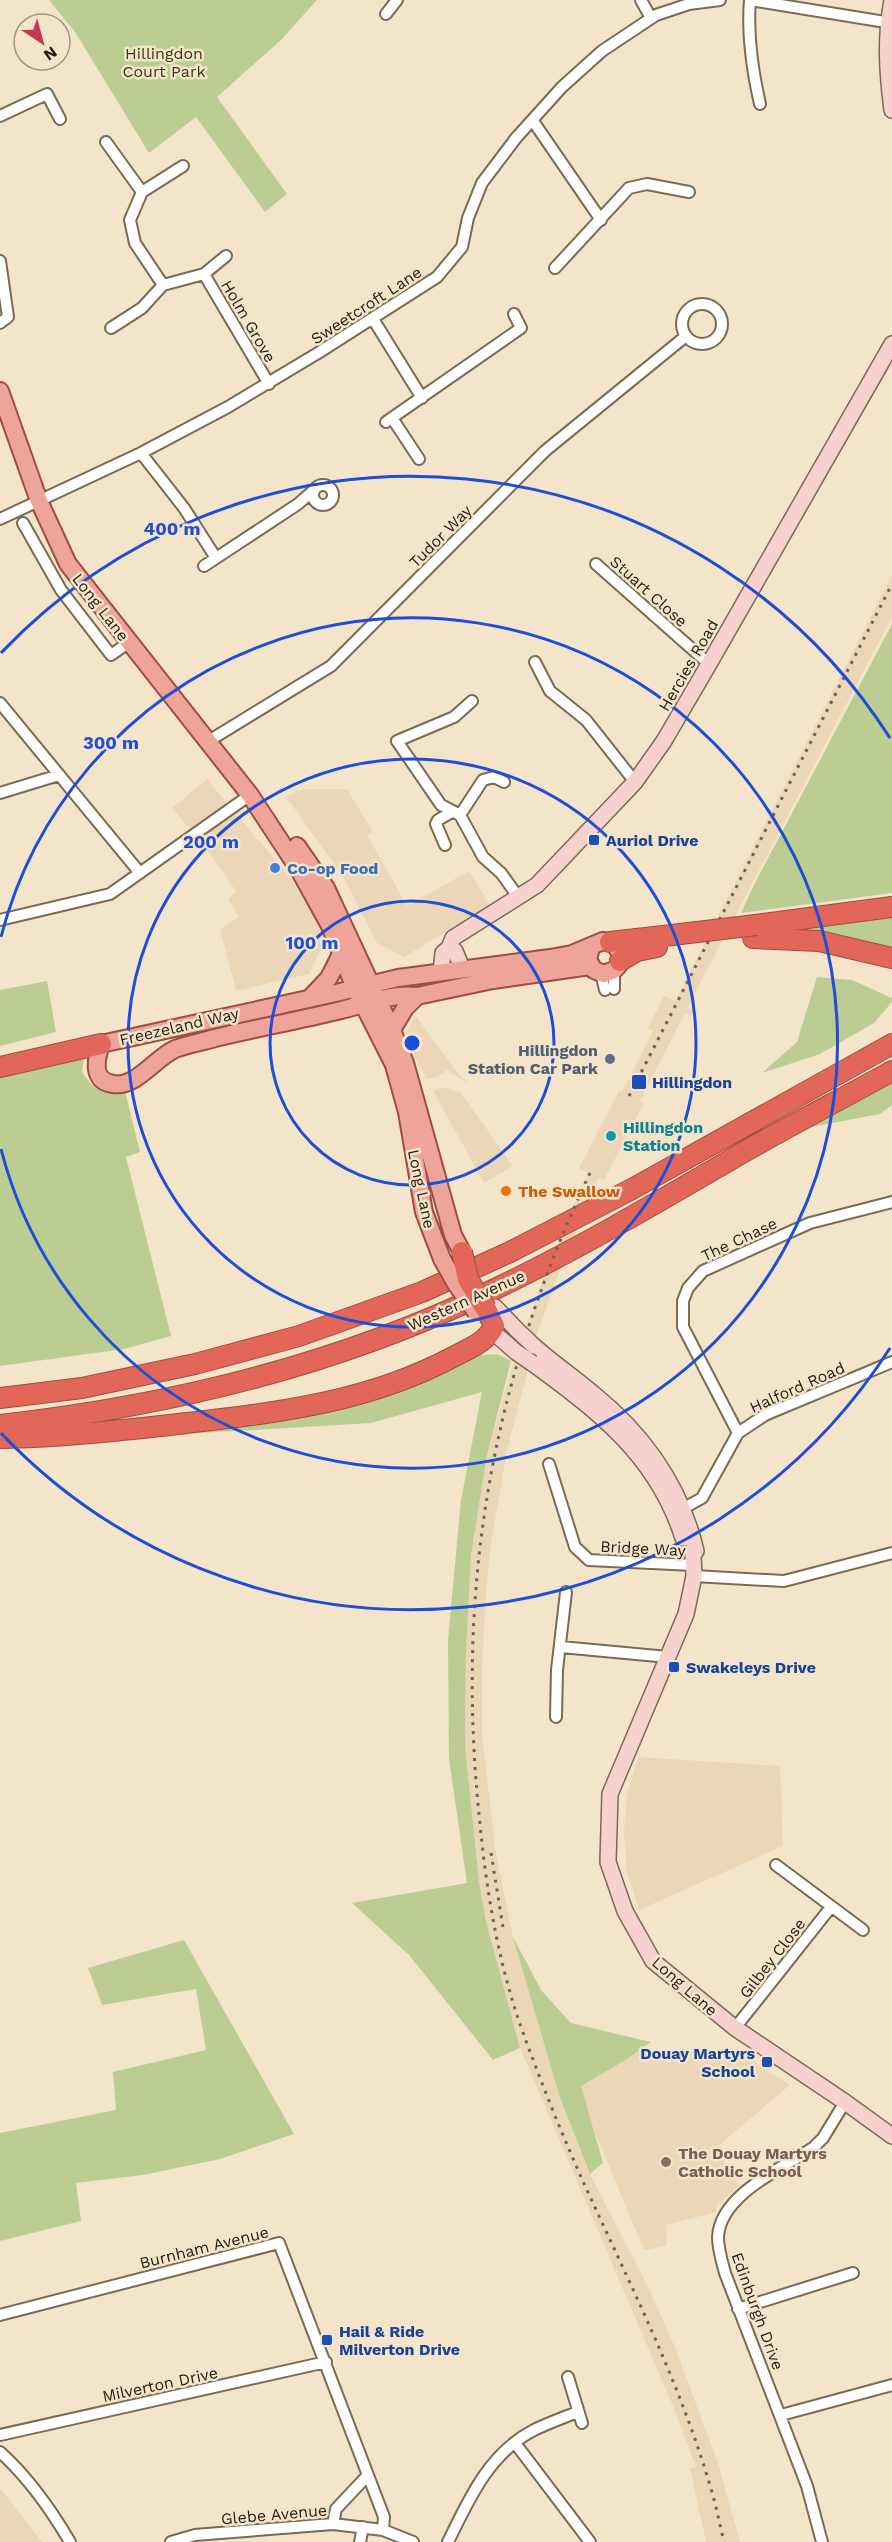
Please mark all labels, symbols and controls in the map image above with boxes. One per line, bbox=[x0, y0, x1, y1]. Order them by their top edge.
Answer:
north arrow bbox=[12, 12, 72, 72]
text: N bbox=[40, 43, 61, 65]
park label: Hillingdon Court Park bbox=[122, 44, 206, 81]
street label: Sweetcroft Lane bbox=[307, 262, 425, 348]
street label: Holm Grove bbox=[217, 277, 280, 366]
street label: Tudor Way bbox=[405, 500, 476, 572]
text: 400 m bbox=[144, 518, 200, 539]
street label: Stuart Close bbox=[606, 552, 691, 631]
street label: Long Lane bbox=[68, 570, 133, 645]
street label: Hercies Road bbox=[655, 616, 722, 714]
text: 300 m bbox=[83, 732, 139, 753]
text: 200 m bbox=[183, 831, 239, 852]
place label: Auriol Drive bbox=[606, 831, 698, 850]
marker: Auriol Drive bbox=[587, 833, 601, 847]
place label: Co-op Food bbox=[287, 859, 378, 878]
marker: Co-op Food bbox=[268, 861, 282, 875]
text: 100 m bbox=[285, 932, 339, 953]
street label: Freezeland Way bbox=[118, 1003, 241, 1049]
centre of rings bbox=[402, 1033, 422, 1053]
place label: Hillingdon Station Car Park bbox=[468, 1041, 598, 1078]
marker: Hillingdon Station Car Park bbox=[603, 1052, 617, 1066]
marker: Hillingdon bbox=[630, 1073, 648, 1091]
place label: Hillingdon bbox=[652, 1073, 732, 1092]
place label: Hillingdon Station bbox=[623, 1118, 703, 1155]
marker: Hillingdon Station bbox=[604, 1129, 618, 1143]
street label: Long Lane bbox=[404, 1148, 439, 1230]
place label: The Swallow bbox=[518, 1182, 621, 1201]
marker: The Swallow bbox=[499, 1184, 513, 1198]
street label: The Chase bbox=[698, 1214, 780, 1265]
street label: Western Avenue bbox=[405, 1266, 528, 1335]
street label: Halford Road bbox=[747, 1358, 848, 1417]
street label: Bridge Way bbox=[600, 1537, 687, 1560]
place label: Swakeleys Drive bbox=[686, 1658, 816, 1677]
marker: Swakeleys Drive bbox=[667, 1660, 681, 1674]
street label: Gilbey Close bbox=[735, 1915, 809, 2002]
street label: Long Lane bbox=[648, 1953, 721, 2020]
place label: Douay Martyrs School bbox=[640, 2044, 756, 2081]
marker: Douay Martyrs School bbox=[760, 2055, 774, 2069]
place label: The Douay Martyrs Catholic School bbox=[678, 2144, 827, 2181]
marker: The Douay Martyrs Catholic School bbox=[659, 2155, 673, 2169]
street label: Burnham Avenue bbox=[138, 2222, 271, 2273]
street label: Edinburgh Drive bbox=[727, 2250, 788, 2373]
place label: Hail & Ride Milverton Drive bbox=[339, 2322, 460, 2359]
marker: Hail & Ride Milverton Drive bbox=[320, 2333, 334, 2347]
street label: Milverton Drive bbox=[101, 2363, 220, 2406]
street label: Glebe Avenue bbox=[220, 2500, 328, 2529]

